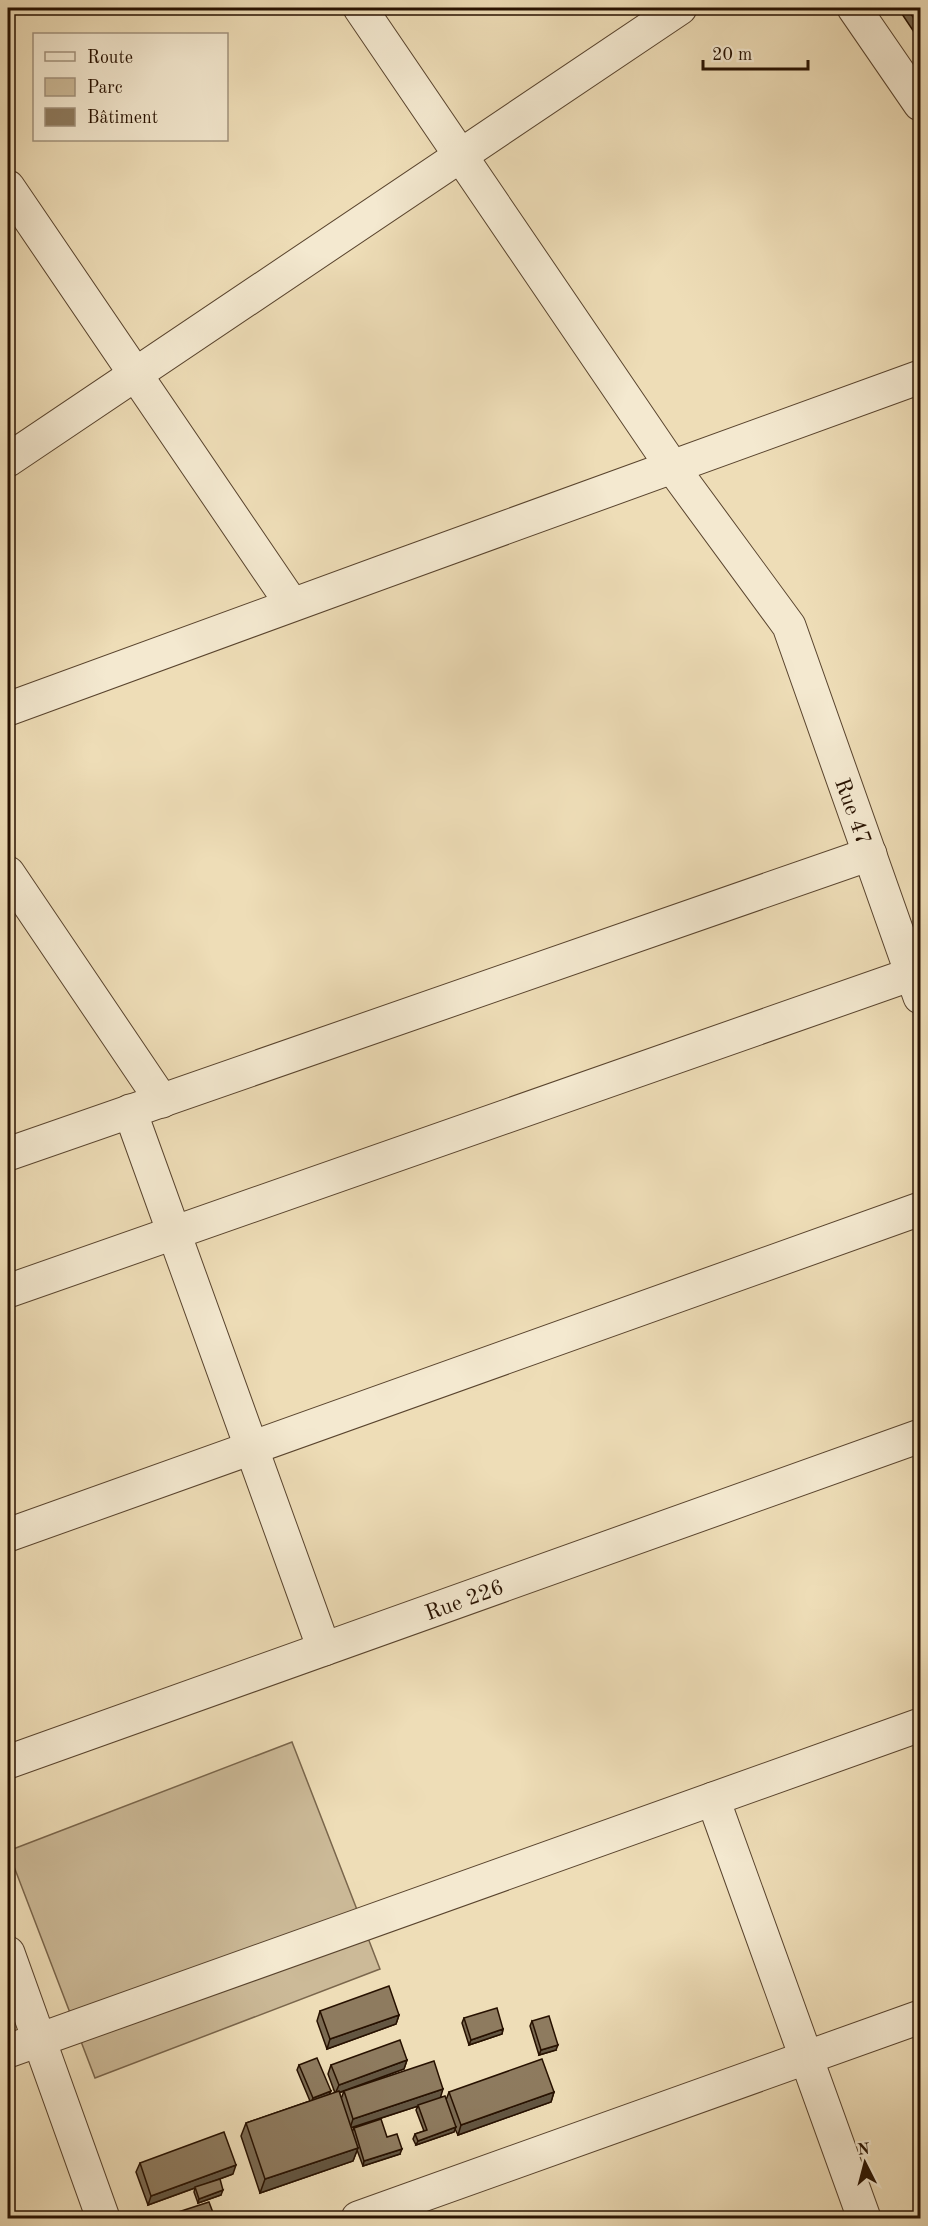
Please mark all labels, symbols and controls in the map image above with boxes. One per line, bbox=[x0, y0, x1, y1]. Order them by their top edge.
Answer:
legend bbox=[33, 33, 228, 141]
scale bar bbox=[703, 33, 808, 71]
text: 20 m bbox=[712, 46, 752, 64]
text: Route bbox=[87, 49, 133, 67]
text: Parc bbox=[87, 79, 123, 97]
text: Bâtiment bbox=[87, 109, 158, 127]
street label: Rue 47 bbox=[830, 775, 874, 848]
street label: Rue 226 bbox=[422, 1577, 507, 1625]
north arrow bbox=[835, 2133, 895, 2193]
text: N bbox=[857, 2141, 871, 2159]

